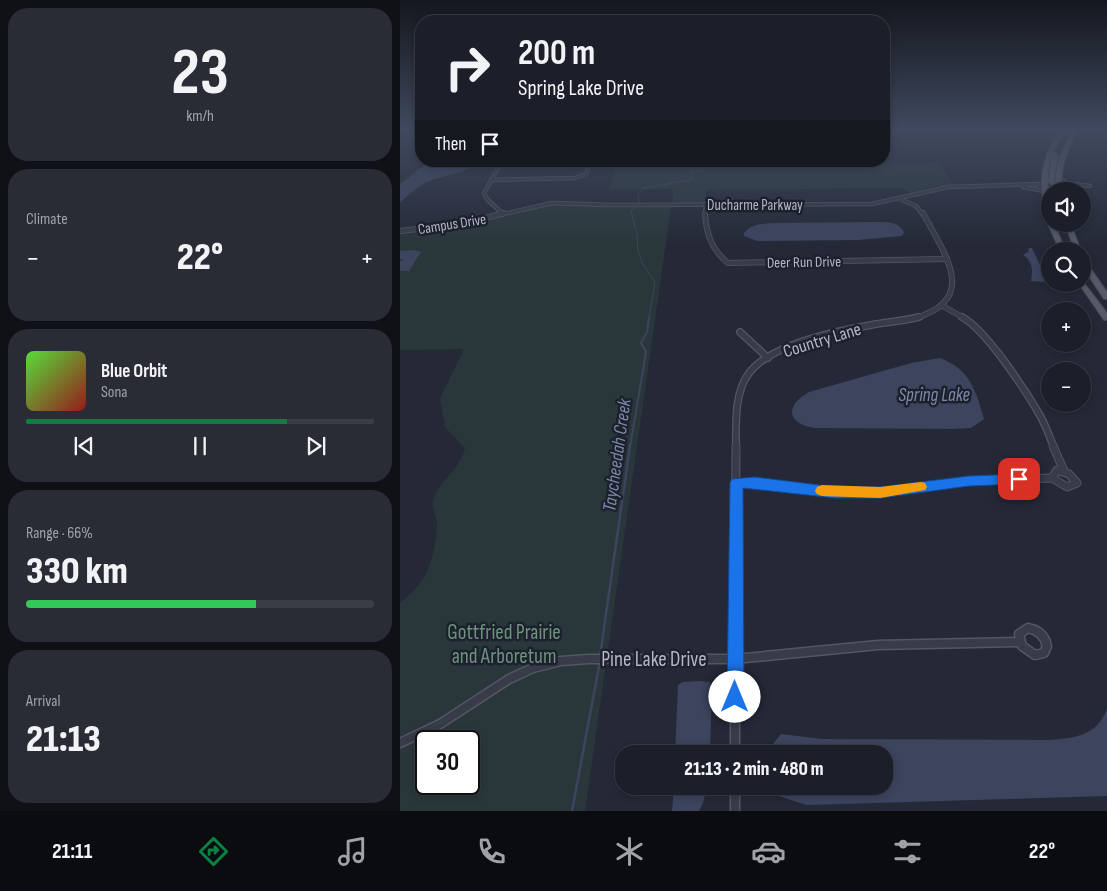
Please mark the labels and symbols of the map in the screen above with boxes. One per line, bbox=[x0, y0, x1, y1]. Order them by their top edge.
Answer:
street label: Ducharme Parkway bbox=[707, 196, 803, 215]
street label: Campus Drive bbox=[417, 210, 488, 239]
street label: Deer Run Drive bbox=[767, 252, 841, 273]
street label: Country Lane bbox=[781, 319, 864, 362]
water label: Spring Lake bbox=[898, 384, 970, 407]
water label: Taycheedah Creek bbox=[598, 396, 637, 513]
pin bbox=[998, 458, 1040, 500]
park label: Gottfried Prairie and Arboretum bbox=[447, 620, 561, 669]
street label: Pine Lake Drive bbox=[601, 647, 707, 672]
position arrow bbox=[708, 670, 760, 722]
speed limit sign: 30 bbox=[415, 730, 480, 795]

